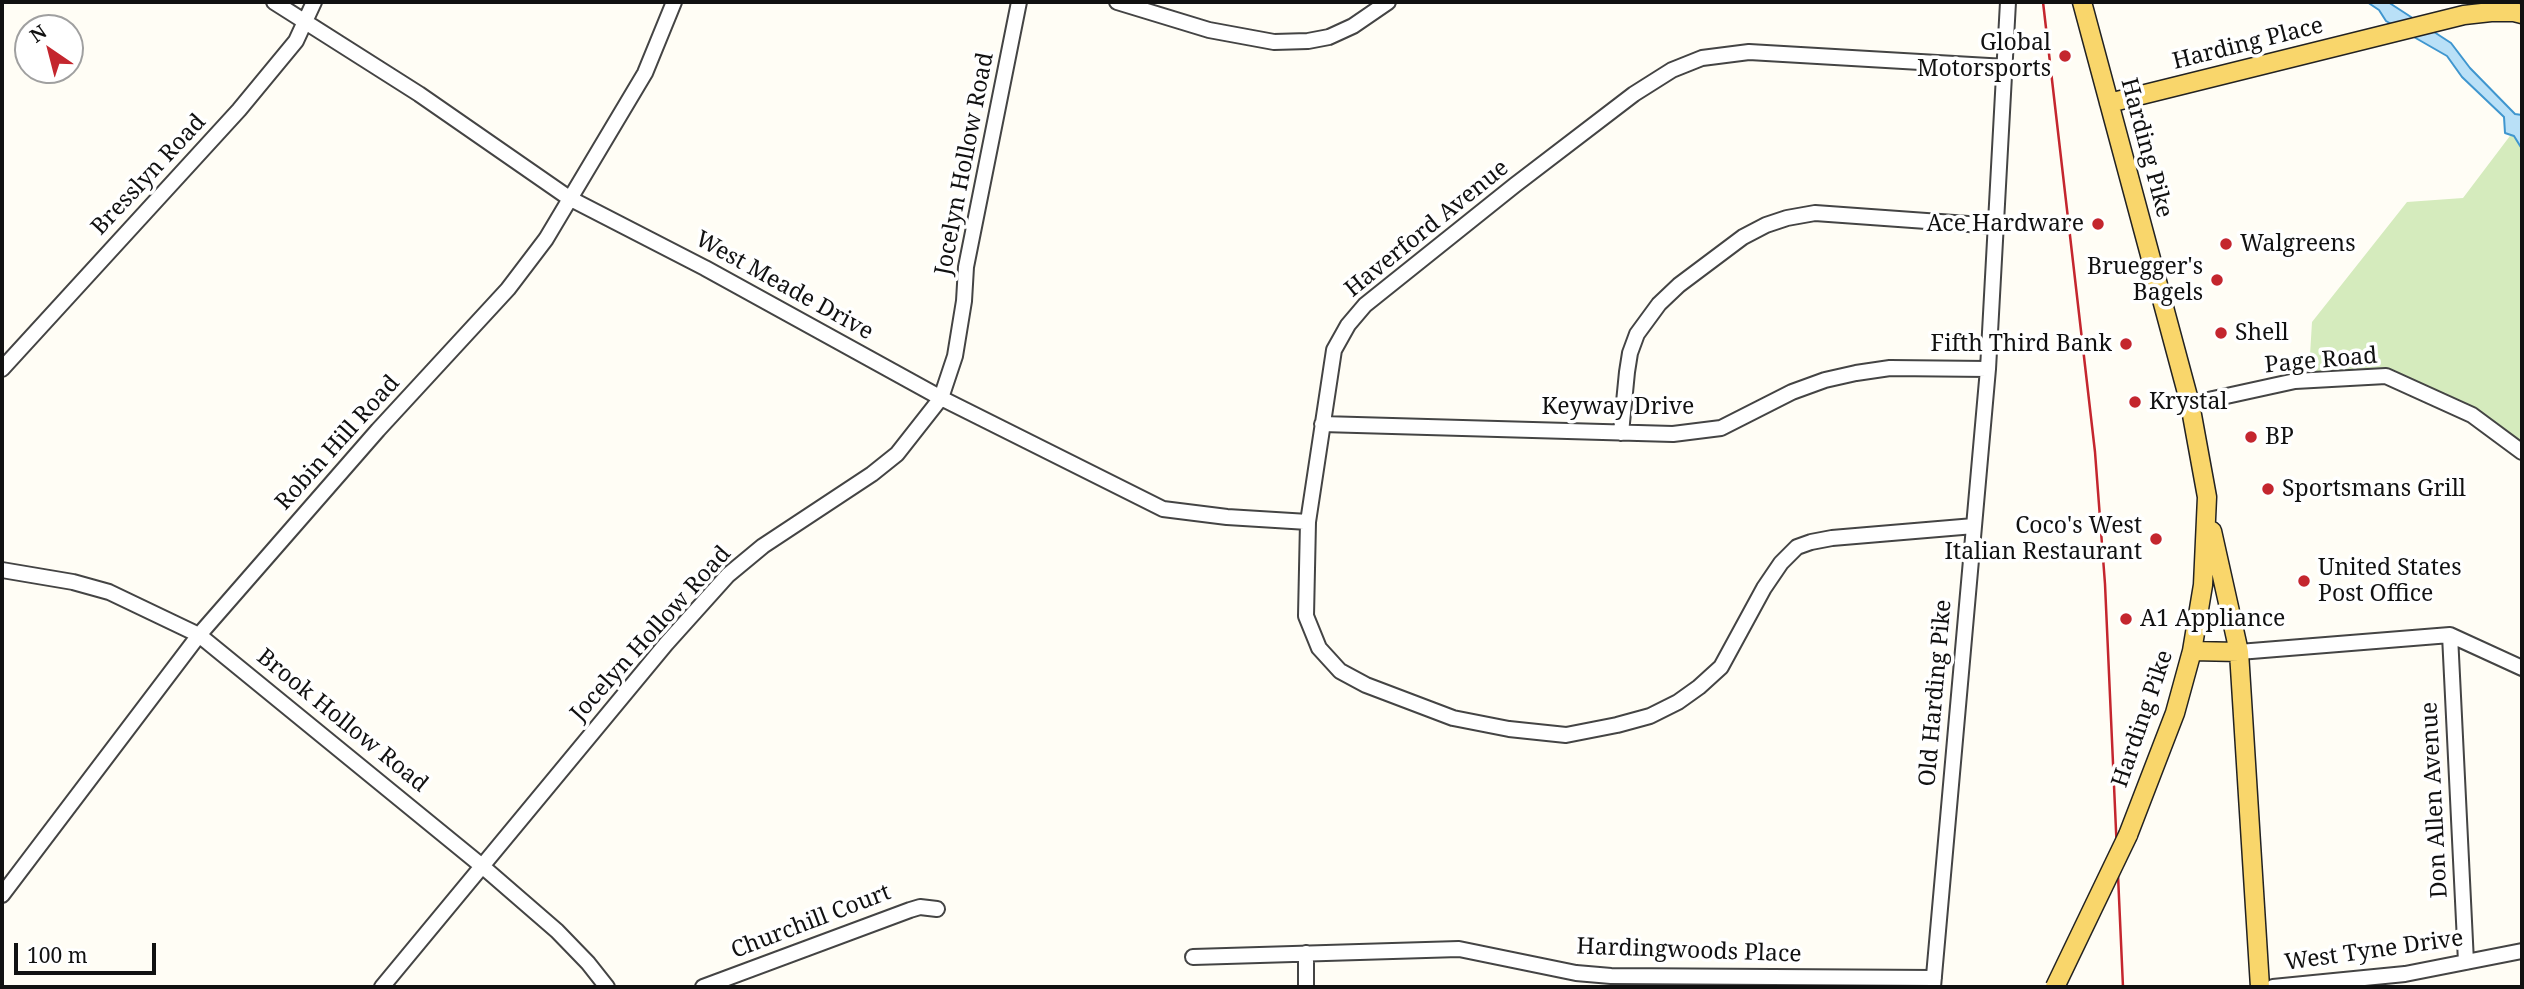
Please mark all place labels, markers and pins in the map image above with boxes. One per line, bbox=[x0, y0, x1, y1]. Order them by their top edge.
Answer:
place label: Global Motorsports bbox=[1917, 29, 2051, 83]
marker: Global Motorsports bbox=[2057, 48, 2073, 64]
place label: Ace Hardware bbox=[1927, 210, 2084, 238]
marker: Ace Hardware bbox=[2090, 216, 2106, 232]
place label: Walgreens bbox=[2240, 230, 2356, 258]
marker: Walgreens bbox=[2218, 236, 2234, 252]
place label: Bruegger's Bagels bbox=[2087, 253, 2203, 307]
marker: Bruegger's Bagels bbox=[2209, 272, 2225, 288]
place label: Shell bbox=[2235, 319, 2289, 347]
marker: Shell bbox=[2213, 325, 2229, 341]
place label: Fifth Third Bank bbox=[1931, 330, 2112, 358]
marker: Fifth Third Bank bbox=[2118, 336, 2134, 352]
place label: Krystal bbox=[2149, 388, 2227, 416]
marker: Krystal bbox=[2127, 394, 2143, 410]
place label: BP bbox=[2265, 423, 2294, 451]
marker: BP bbox=[2243, 429, 2259, 445]
place label: Sportsmans Grill bbox=[2282, 475, 2466, 503]
marker: Sportsmans Grill bbox=[2260, 481, 2276, 497]
place label: Coco's West Italian Restaurant bbox=[1945, 512, 2142, 566]
marker: Coco's West Italian Restaurant bbox=[2148, 531, 2164, 547]
place label: United States Post Office bbox=[2318, 554, 2462, 608]
marker: United States Post Office bbox=[2296, 573, 2312, 589]
place label: A1 Appliance bbox=[2140, 605, 2285, 633]
marker: A1 Appliance bbox=[2118, 611, 2134, 627]

